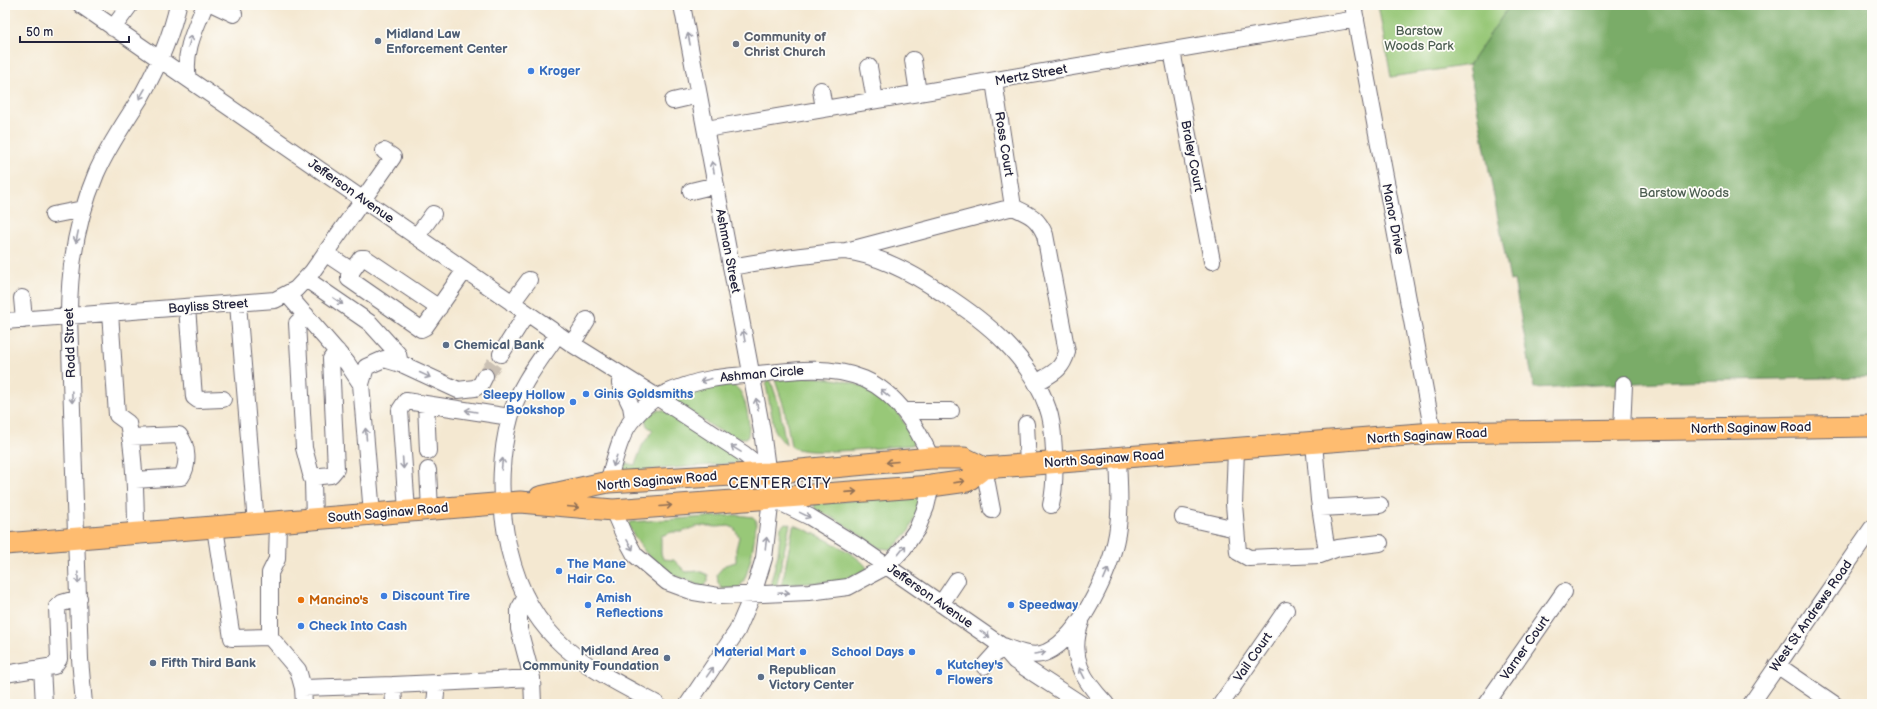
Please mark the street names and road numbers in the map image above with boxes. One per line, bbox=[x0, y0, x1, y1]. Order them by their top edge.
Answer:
street label: Mertz Street bbox=[994, 61, 1068, 89]
street label: Ross Court bbox=[991, 110, 1017, 178]
street label: Braley Court bbox=[1177, 119, 1207, 193]
street label: Jefferson Avenue bbox=[305, 155, 397, 227]
street label: Manor Drive bbox=[1378, 182, 1408, 256]
street label: Ashman Street bbox=[712, 208, 744, 294]
street label: Bayliss Street bbox=[168, 295, 248, 317]
street label: Rodd Street bbox=[61, 308, 79, 378]
street label: Ashman Circle bbox=[719, 362, 805, 386]
street label: North Saginaw Road bbox=[1691, 419, 1811, 437]
street label: North Saginaw Road bbox=[1366, 425, 1488, 447]
street label: North Saginaw Road bbox=[1043, 447, 1165, 471]
street label: North Saginaw Road bbox=[596, 468, 718, 494]
street label: South Saginaw Road bbox=[327, 500, 449, 526]
street label: West St Andrews Road bbox=[1766, 557, 1856, 675]
street label: Jefferson Avenue bbox=[884, 560, 976, 632]
street label: Varner Court bbox=[1497, 613, 1553, 683]
street label: Vail Court bbox=[1230, 629, 1276, 685]

